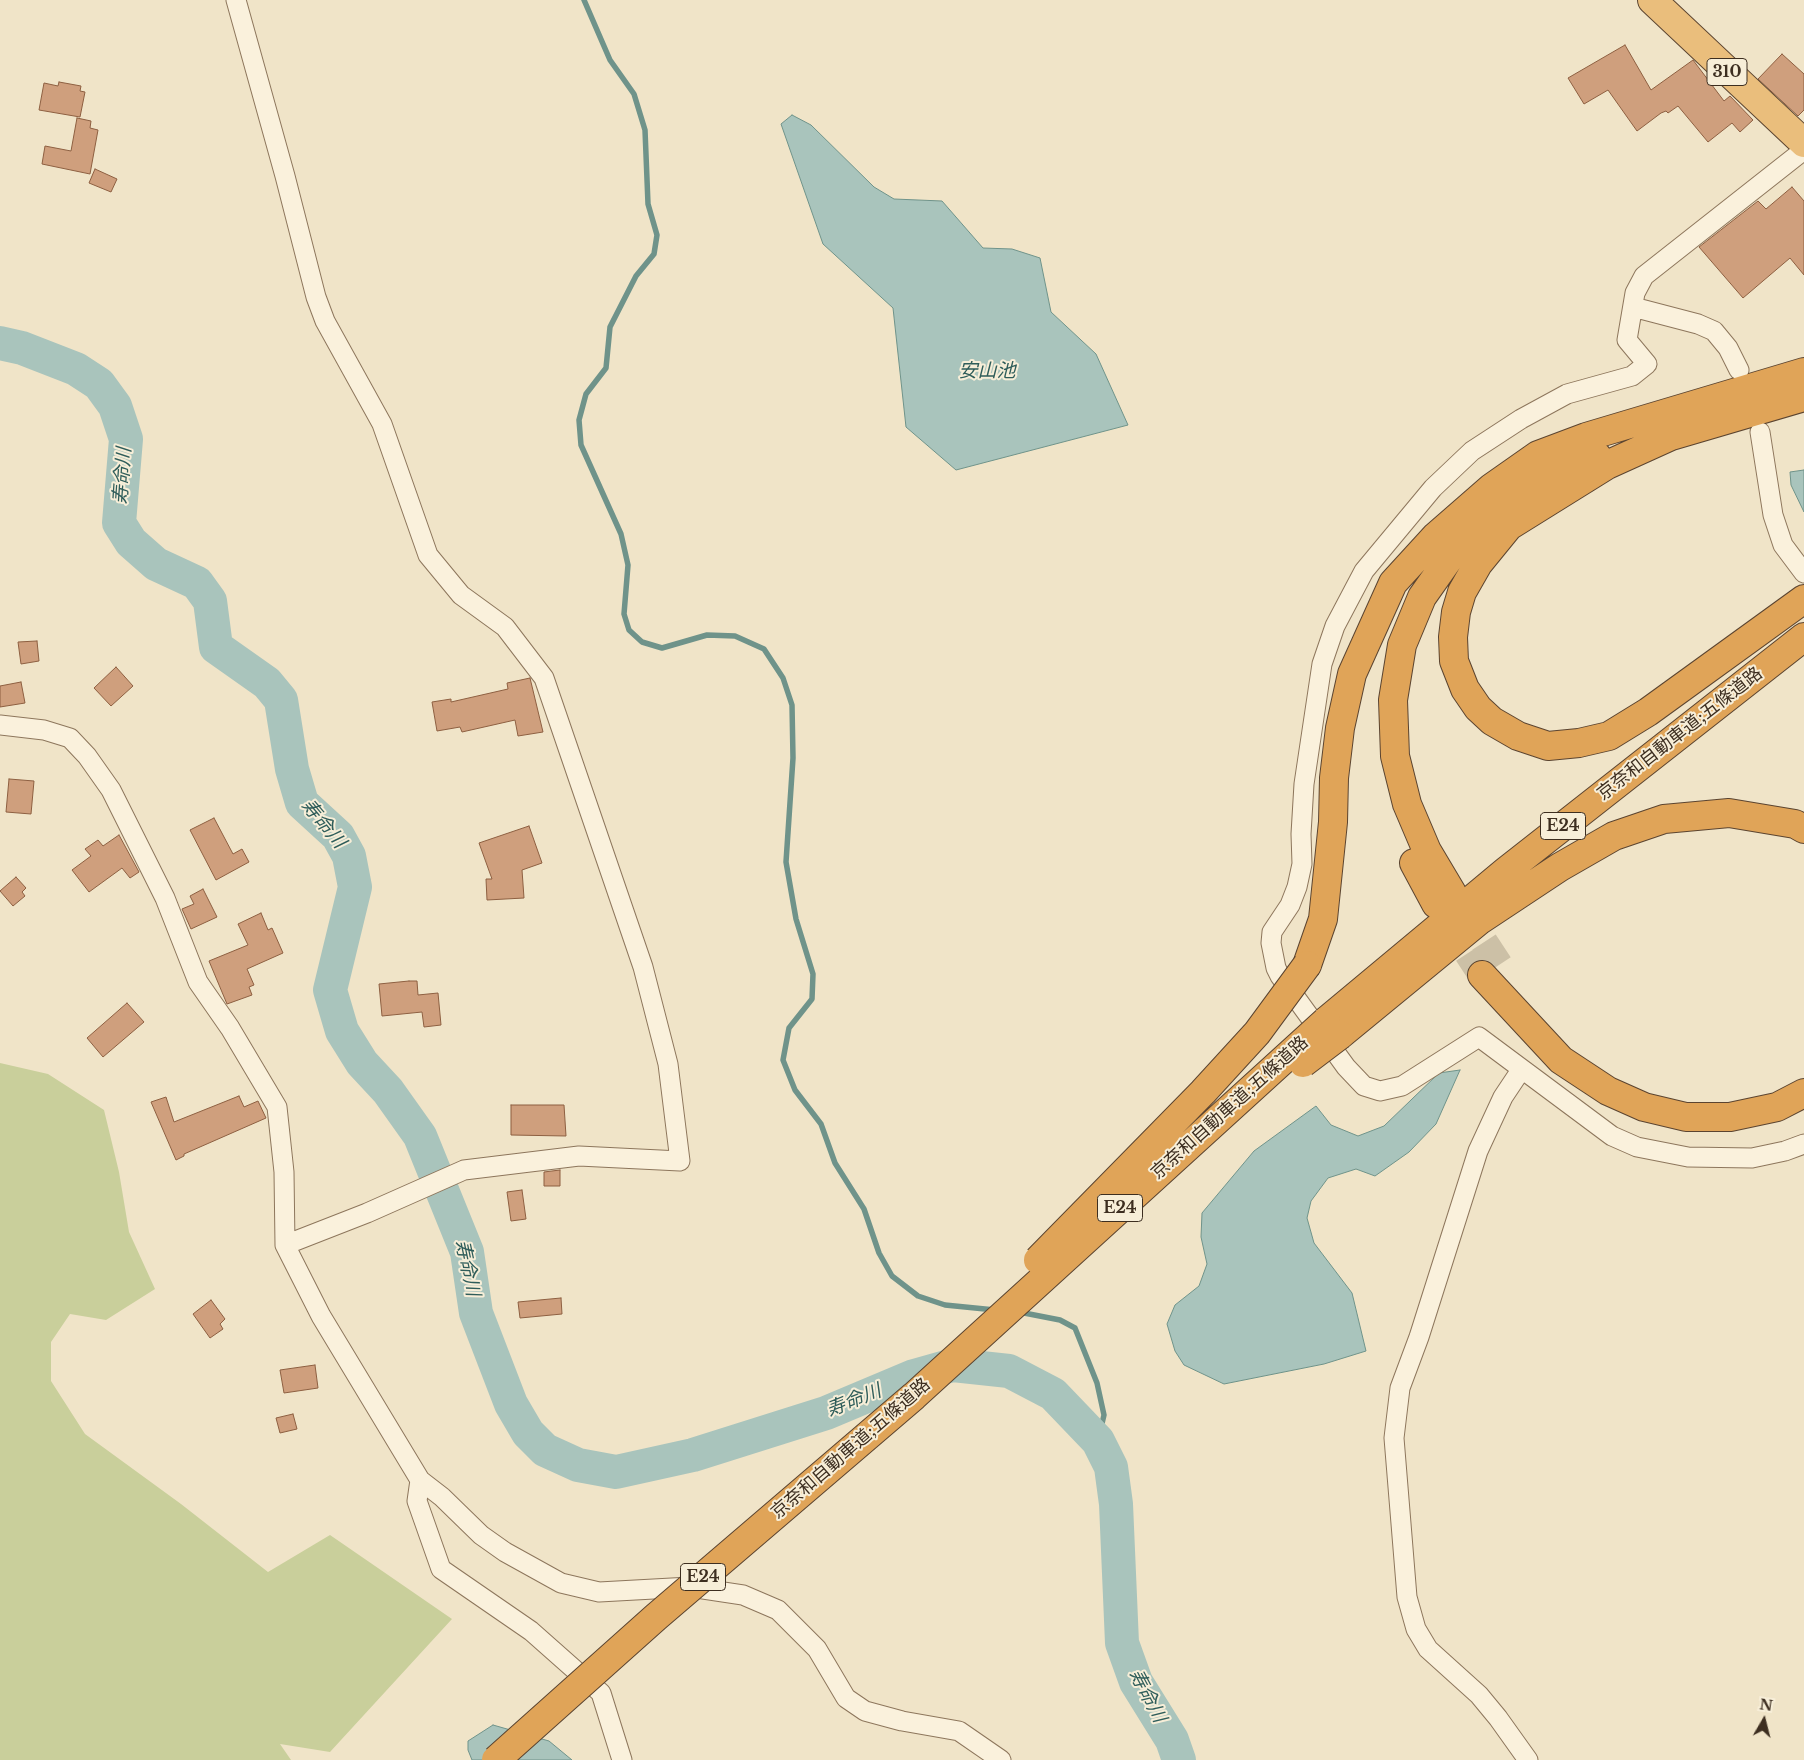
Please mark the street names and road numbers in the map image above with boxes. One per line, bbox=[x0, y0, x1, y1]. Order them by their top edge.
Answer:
road number: 310 bbox=[1707, 58, 1747, 86]
street label: 京奈和自動車道;五條道路 bbox=[1593, 663, 1767, 805]
road number: E24 bbox=[1540, 812, 1586, 839]
street label: 京奈和自動車道;五條道路 bbox=[1147, 1032, 1313, 1184]
road number: E24 bbox=[1098, 1194, 1142, 1222]
street label: 京奈和自動車道;五條道路 bbox=[767, 1374, 935, 1524]
road number: E24 bbox=[680, 1564, 726, 1590]

